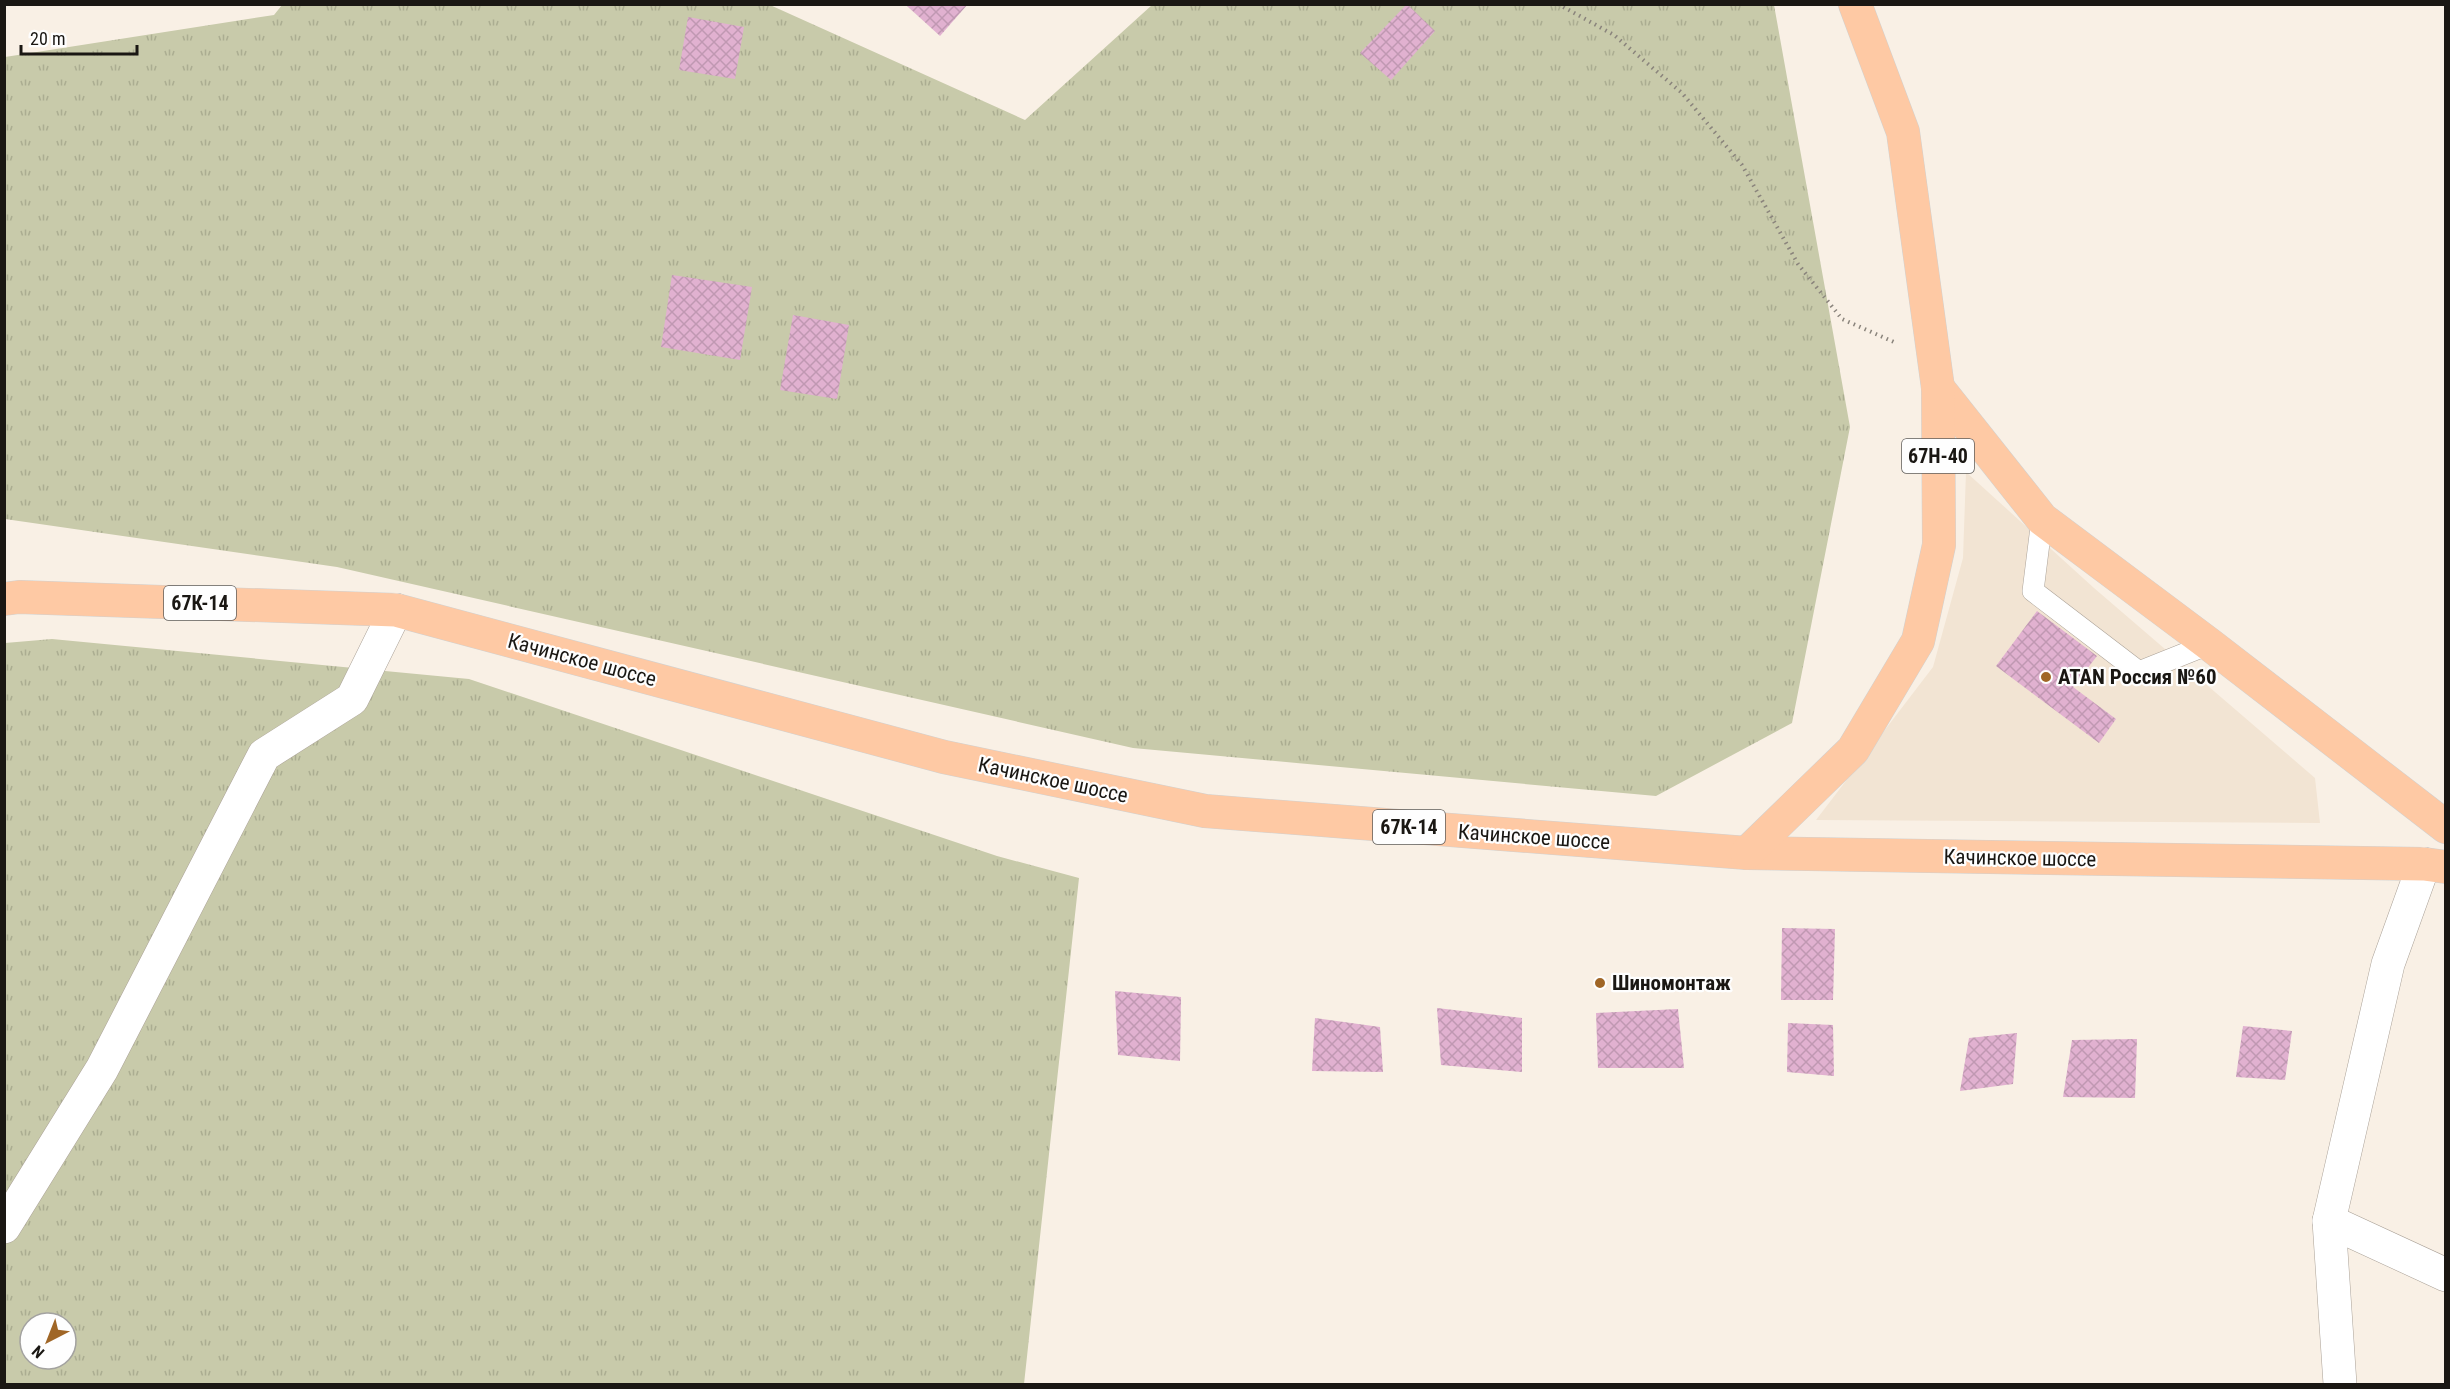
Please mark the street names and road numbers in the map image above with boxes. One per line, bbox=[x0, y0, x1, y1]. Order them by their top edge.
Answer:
road number: 67H-40 bbox=[1902, 439, 1974, 473]
road number: 67К-14 bbox=[164, 586, 236, 620]
street label: Качинское шоссе bbox=[505, 629, 659, 691]
street label: Качинское шоссе bbox=[976, 752, 1130, 808]
road number: 67К-14 bbox=[1373, 810, 1445, 844]
street label: Качинское шоссе bbox=[1457, 820, 1611, 854]
street label: Качинское шоссе bbox=[1943, 845, 2097, 871]

